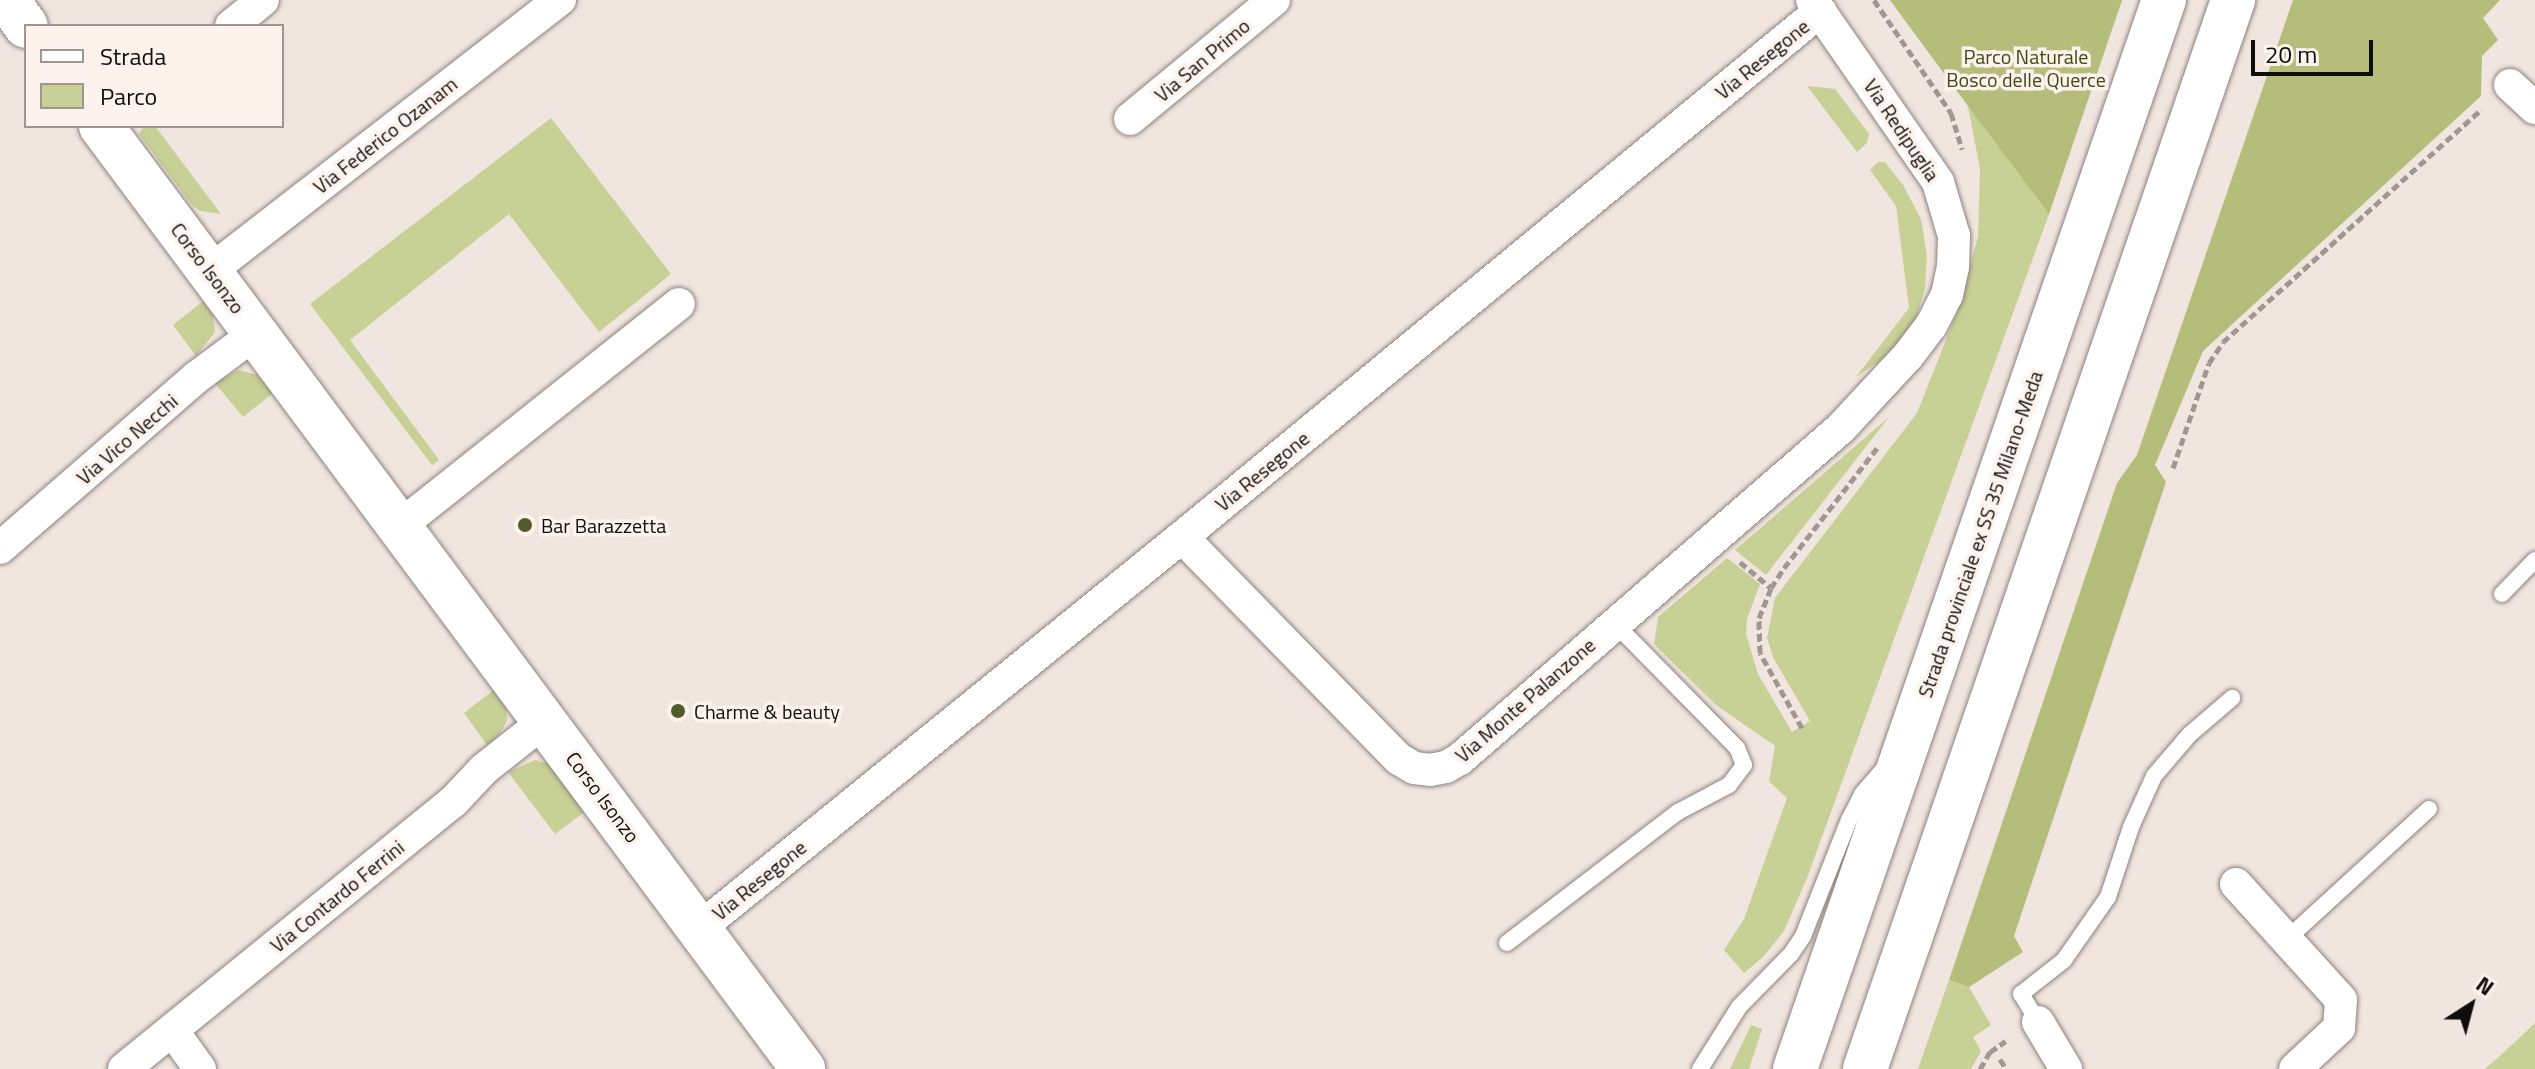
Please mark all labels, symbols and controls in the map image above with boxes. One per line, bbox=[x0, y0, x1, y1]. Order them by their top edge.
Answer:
street label: Via San Primo bbox=[1150, 13, 1254, 107]
street label: Via Resegone bbox=[1710, 14, 1814, 104]
legend bbox=[24, 24, 284, 128]
scale bar bbox=[2255, 24, 2377, 74]
text: 20 m bbox=[2265, 36, 2317, 72]
text: Strada bbox=[100, 38, 166, 74]
park label: Parco Naturale Bosco delle Querce bbox=[1946, 45, 2106, 92]
street label: Via Federico Ozanam bbox=[308, 71, 462, 199]
street label: Via Redipuglia bbox=[1859, 74, 1945, 186]
text: Parco bbox=[100, 78, 157, 114]
street label: Corso Isonzo bbox=[166, 218, 250, 318]
street label: Strada provinciale ex SS 35 Milano-Meda bbox=[1913, 368, 2047, 700]
street label: Via Vico Necchi bbox=[72, 389, 182, 489]
street label: Via Resegone bbox=[1210, 426, 1314, 516]
place label: Bar Barazzetta bbox=[541, 513, 666, 537]
marker: Bar Barazzetta bbox=[516, 516, 534, 534]
street label: Via Monte Palanzone bbox=[1450, 633, 1600, 767]
place label: Charme & beauty bbox=[694, 699, 840, 723]
marker: Charme & beauty bbox=[669, 702, 687, 720]
street label: Corso Isonzo bbox=[561, 747, 645, 847]
street label: Via Contardo Ferrini bbox=[265, 835, 409, 957]
street label: Via Resegone bbox=[707, 835, 811, 925]
north arrow bbox=[2431, 965, 2511, 1045]
text: N bbox=[2469, 967, 2501, 1004]

